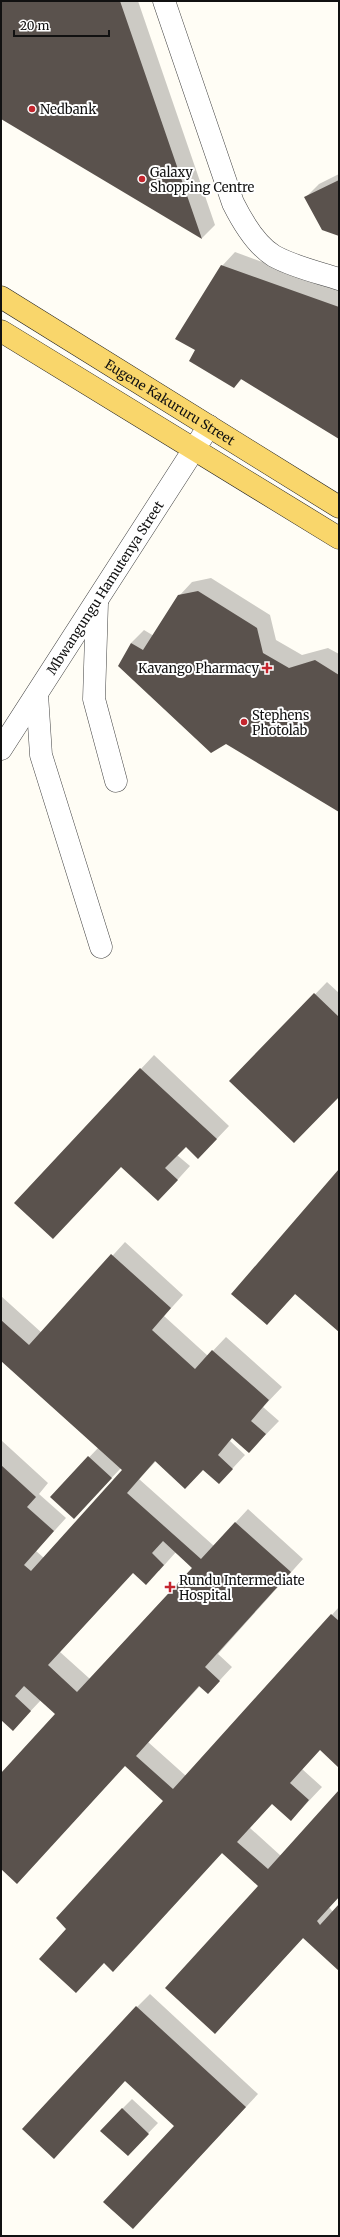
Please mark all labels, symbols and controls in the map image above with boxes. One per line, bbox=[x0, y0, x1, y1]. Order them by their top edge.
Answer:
scale bar bbox=[14, 12, 109, 38]
text: 20 m bbox=[20, 18, 49, 33]
place label: Nedbank bbox=[40, 101, 97, 118]
marker: Nedbank bbox=[27, 104, 37, 114]
place label: Galaxy Shopping Centre bbox=[150, 164, 255, 196]
marker: Galaxy Shopping Centre bbox=[137, 174, 147, 184]
street label: Eugene Kakururu Street bbox=[102, 355, 238, 449]
street label: Mbwangungu Hamutenya Street bbox=[43, 497, 167, 678]
place label: Kavango Pharmacy bbox=[138, 660, 259, 677]
marker: Kavango Pharmacy bbox=[262, 663, 272, 673]
place label: Stephens Photolab bbox=[252, 707, 309, 739]
marker: Stephens Photolab bbox=[239, 717, 249, 727]
place label: Rundu Intermediate Hospital bbox=[179, 1572, 305, 1604]
marker: Rundu Intermediate Hospital bbox=[164, 1581, 176, 1593]

